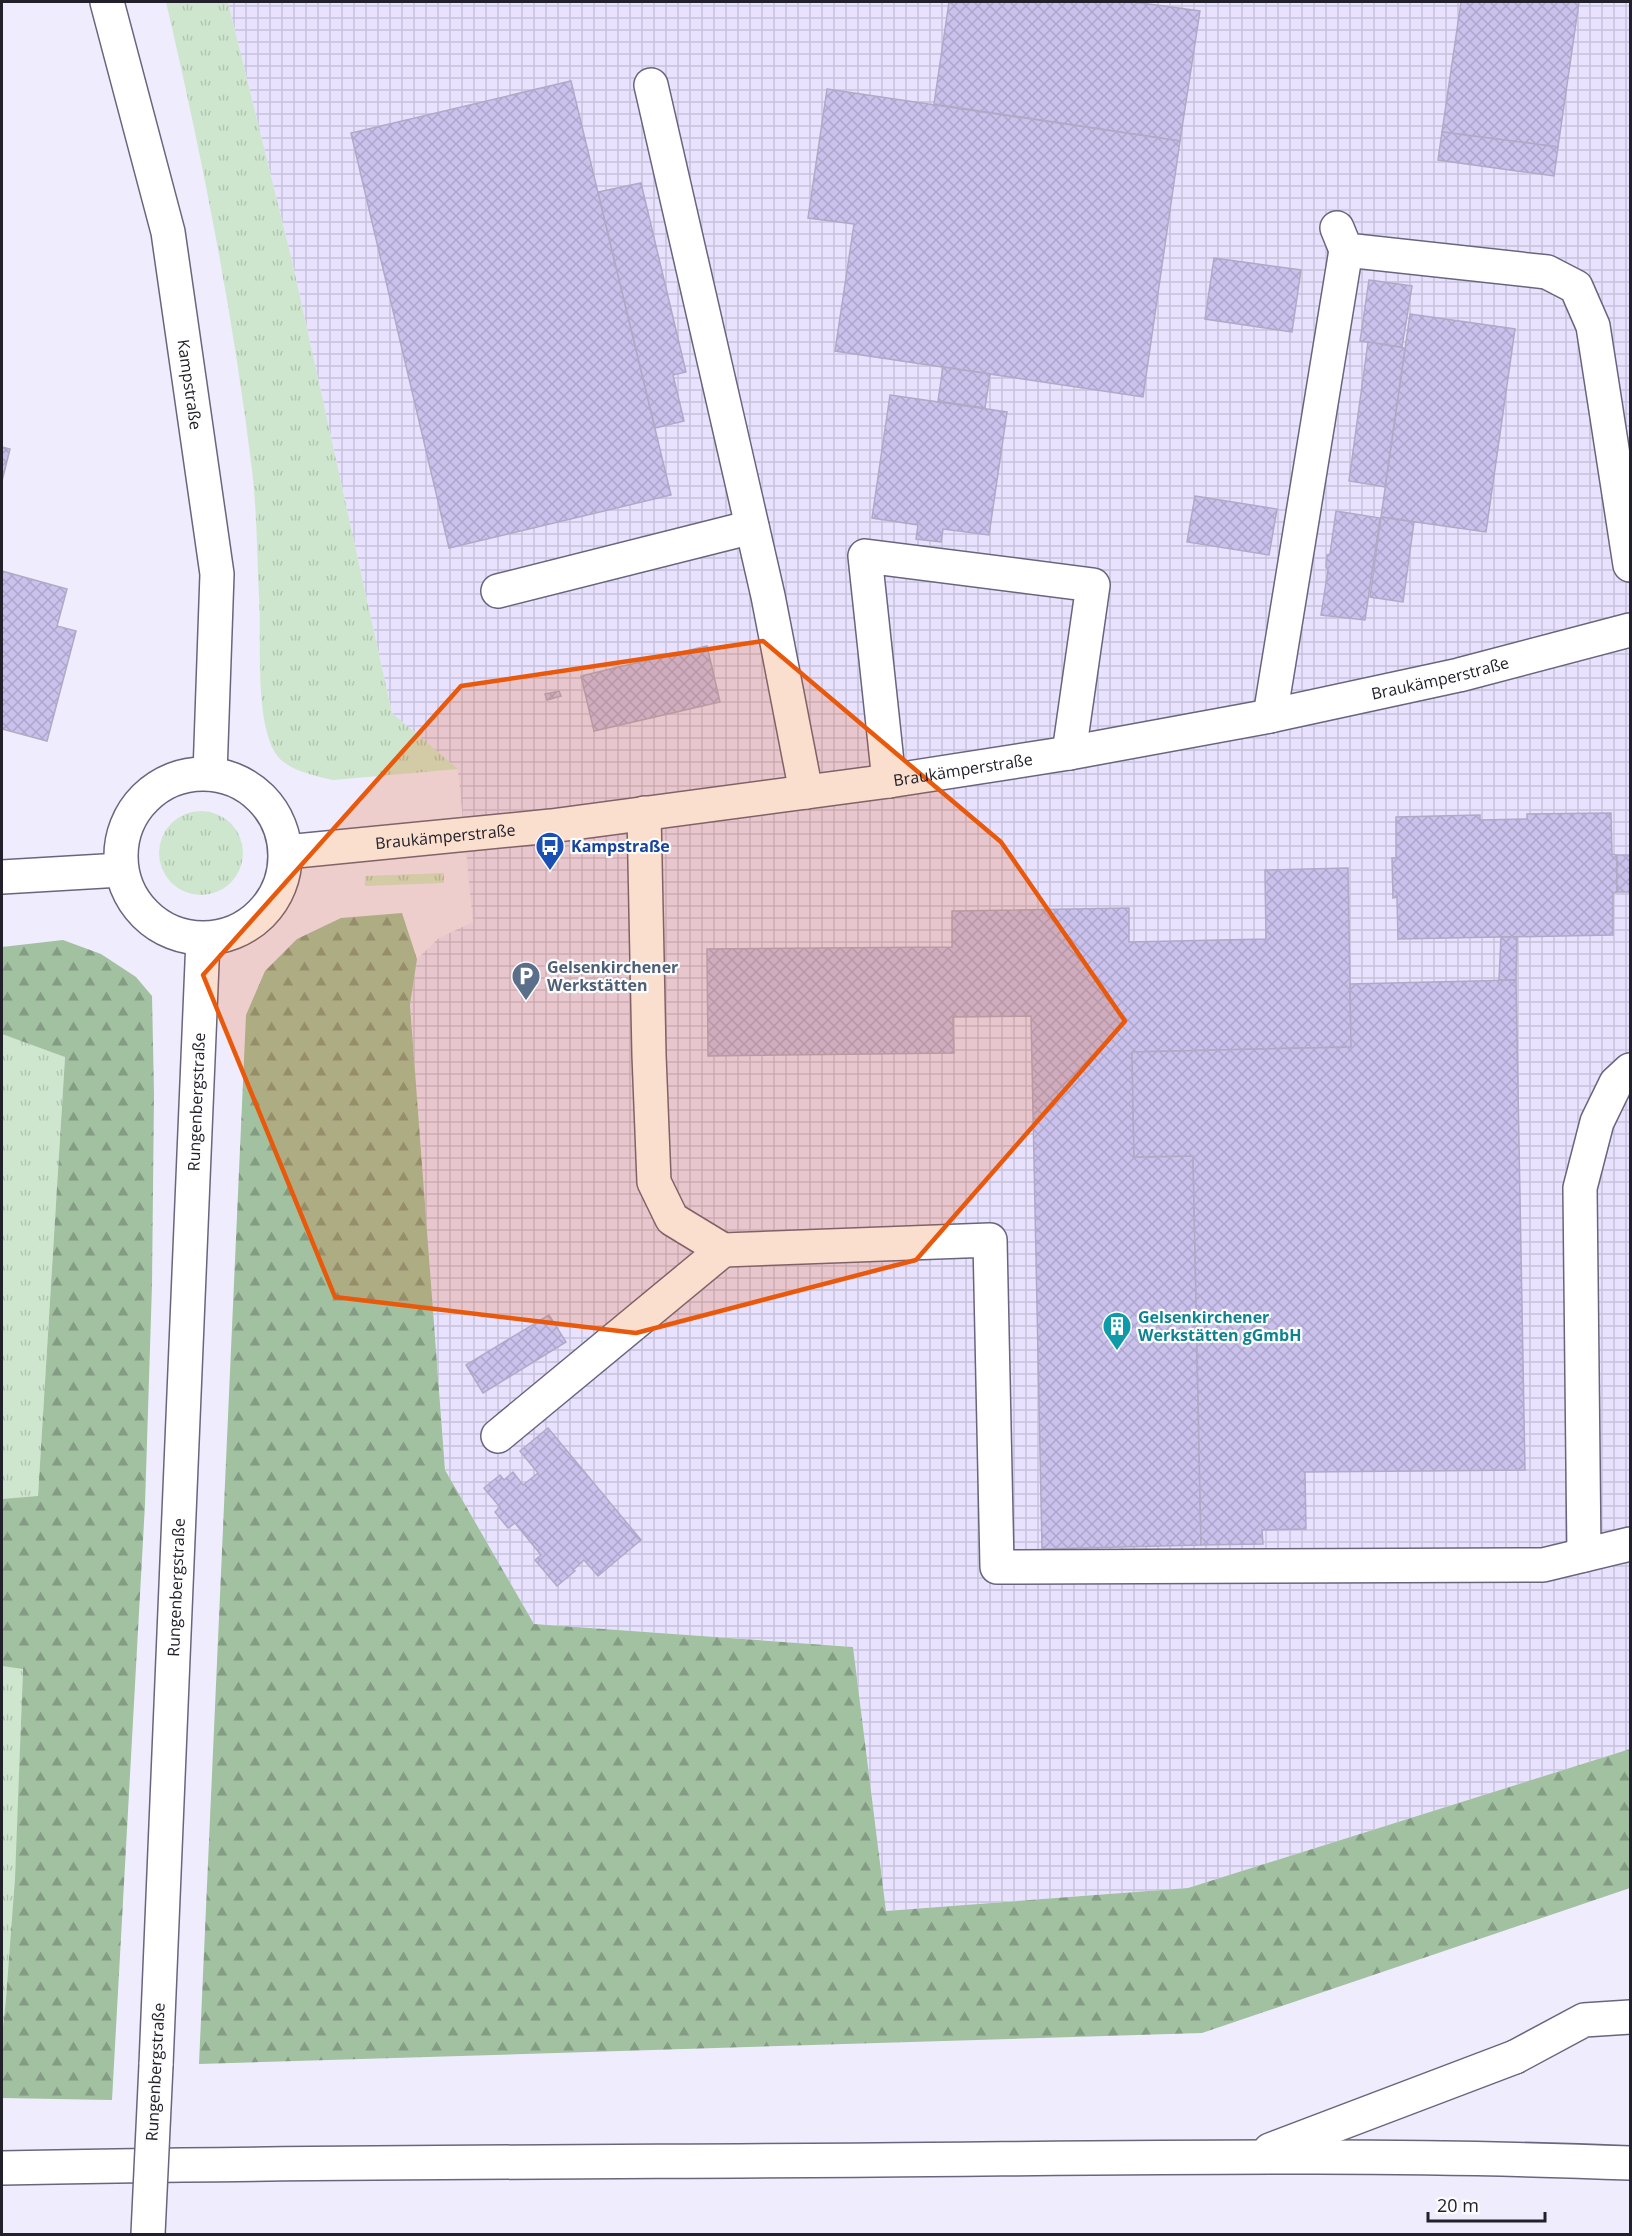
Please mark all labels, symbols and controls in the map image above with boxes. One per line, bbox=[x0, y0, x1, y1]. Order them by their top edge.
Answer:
street label: Kampstraße bbox=[173, 338, 207, 431]
street label: Braukämperstraße bbox=[1369, 651, 1511, 705]
street label: Braukämperstraße bbox=[892, 748, 1034, 791]
street label: Braukämperstraße bbox=[374, 819, 516, 854]
bus stop icon: Kampstraße bbox=[534, 830, 566, 872]
place label: Kampstraße bbox=[571, 835, 670, 857]
place label: Gelsenkirchener Werkstätten bbox=[547, 956, 678, 996]
parking icon: Gelsenkirchener Werkstätten bbox=[510, 960, 542, 1002]
street label: Rungenbergstraße bbox=[182, 1032, 210, 1172]
place label: Gelsenkirchener Werkstätten gGmbH bbox=[1138, 1306, 1301, 1346]
building icon: Gelsenkirchener Werkstätten gGmbH bbox=[1101, 1310, 1133, 1352]
street label: Rungenbergstraße bbox=[162, 1518, 190, 1657]
street label: Rungenbergstraße bbox=[140, 2002, 170, 2142]
scale bar bbox=[1428, 2185, 1545, 2223]
text: 20 m bbox=[1437, 2193, 1479, 2217]

